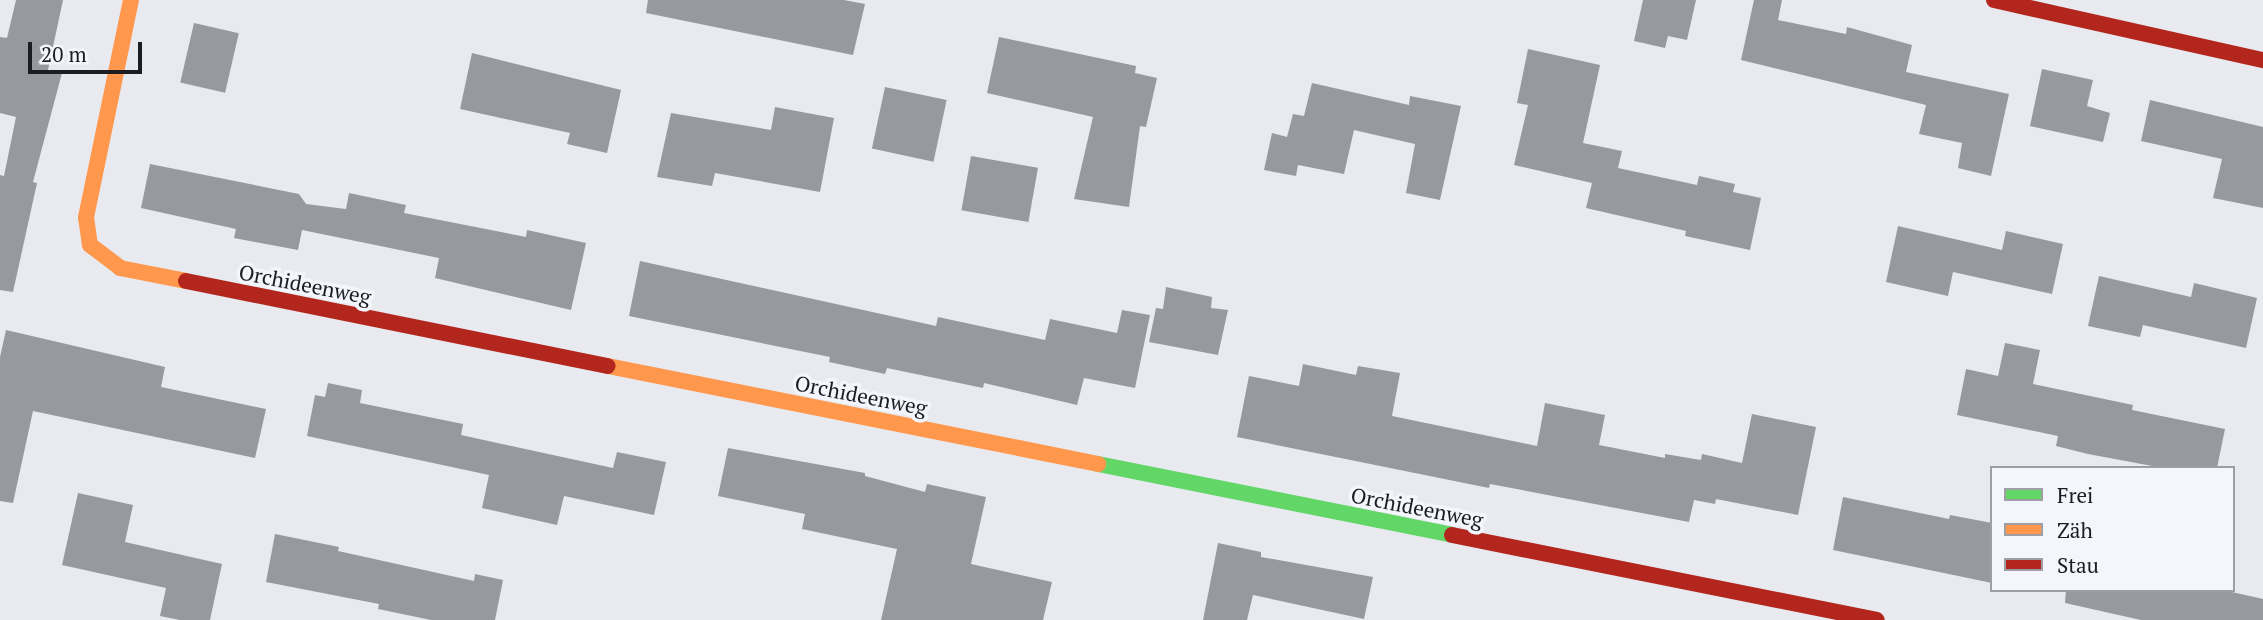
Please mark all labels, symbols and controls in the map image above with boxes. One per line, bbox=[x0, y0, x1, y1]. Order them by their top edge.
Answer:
scale bar bbox=[32, 28, 145, 72]
text: 20 m bbox=[41, 40, 87, 68]
street label: Orchideenweg bbox=[237, 259, 373, 309]
street label: Orchideenweg bbox=[793, 370, 929, 420]
legend bbox=[1990, 466, 2235, 592]
text: Frei bbox=[2057, 481, 2093, 509]
street label: Orchideenweg bbox=[1349, 482, 1485, 532]
text: Zäh bbox=[2057, 516, 2093, 544]
text: Stau bbox=[2057, 551, 2099, 579]

